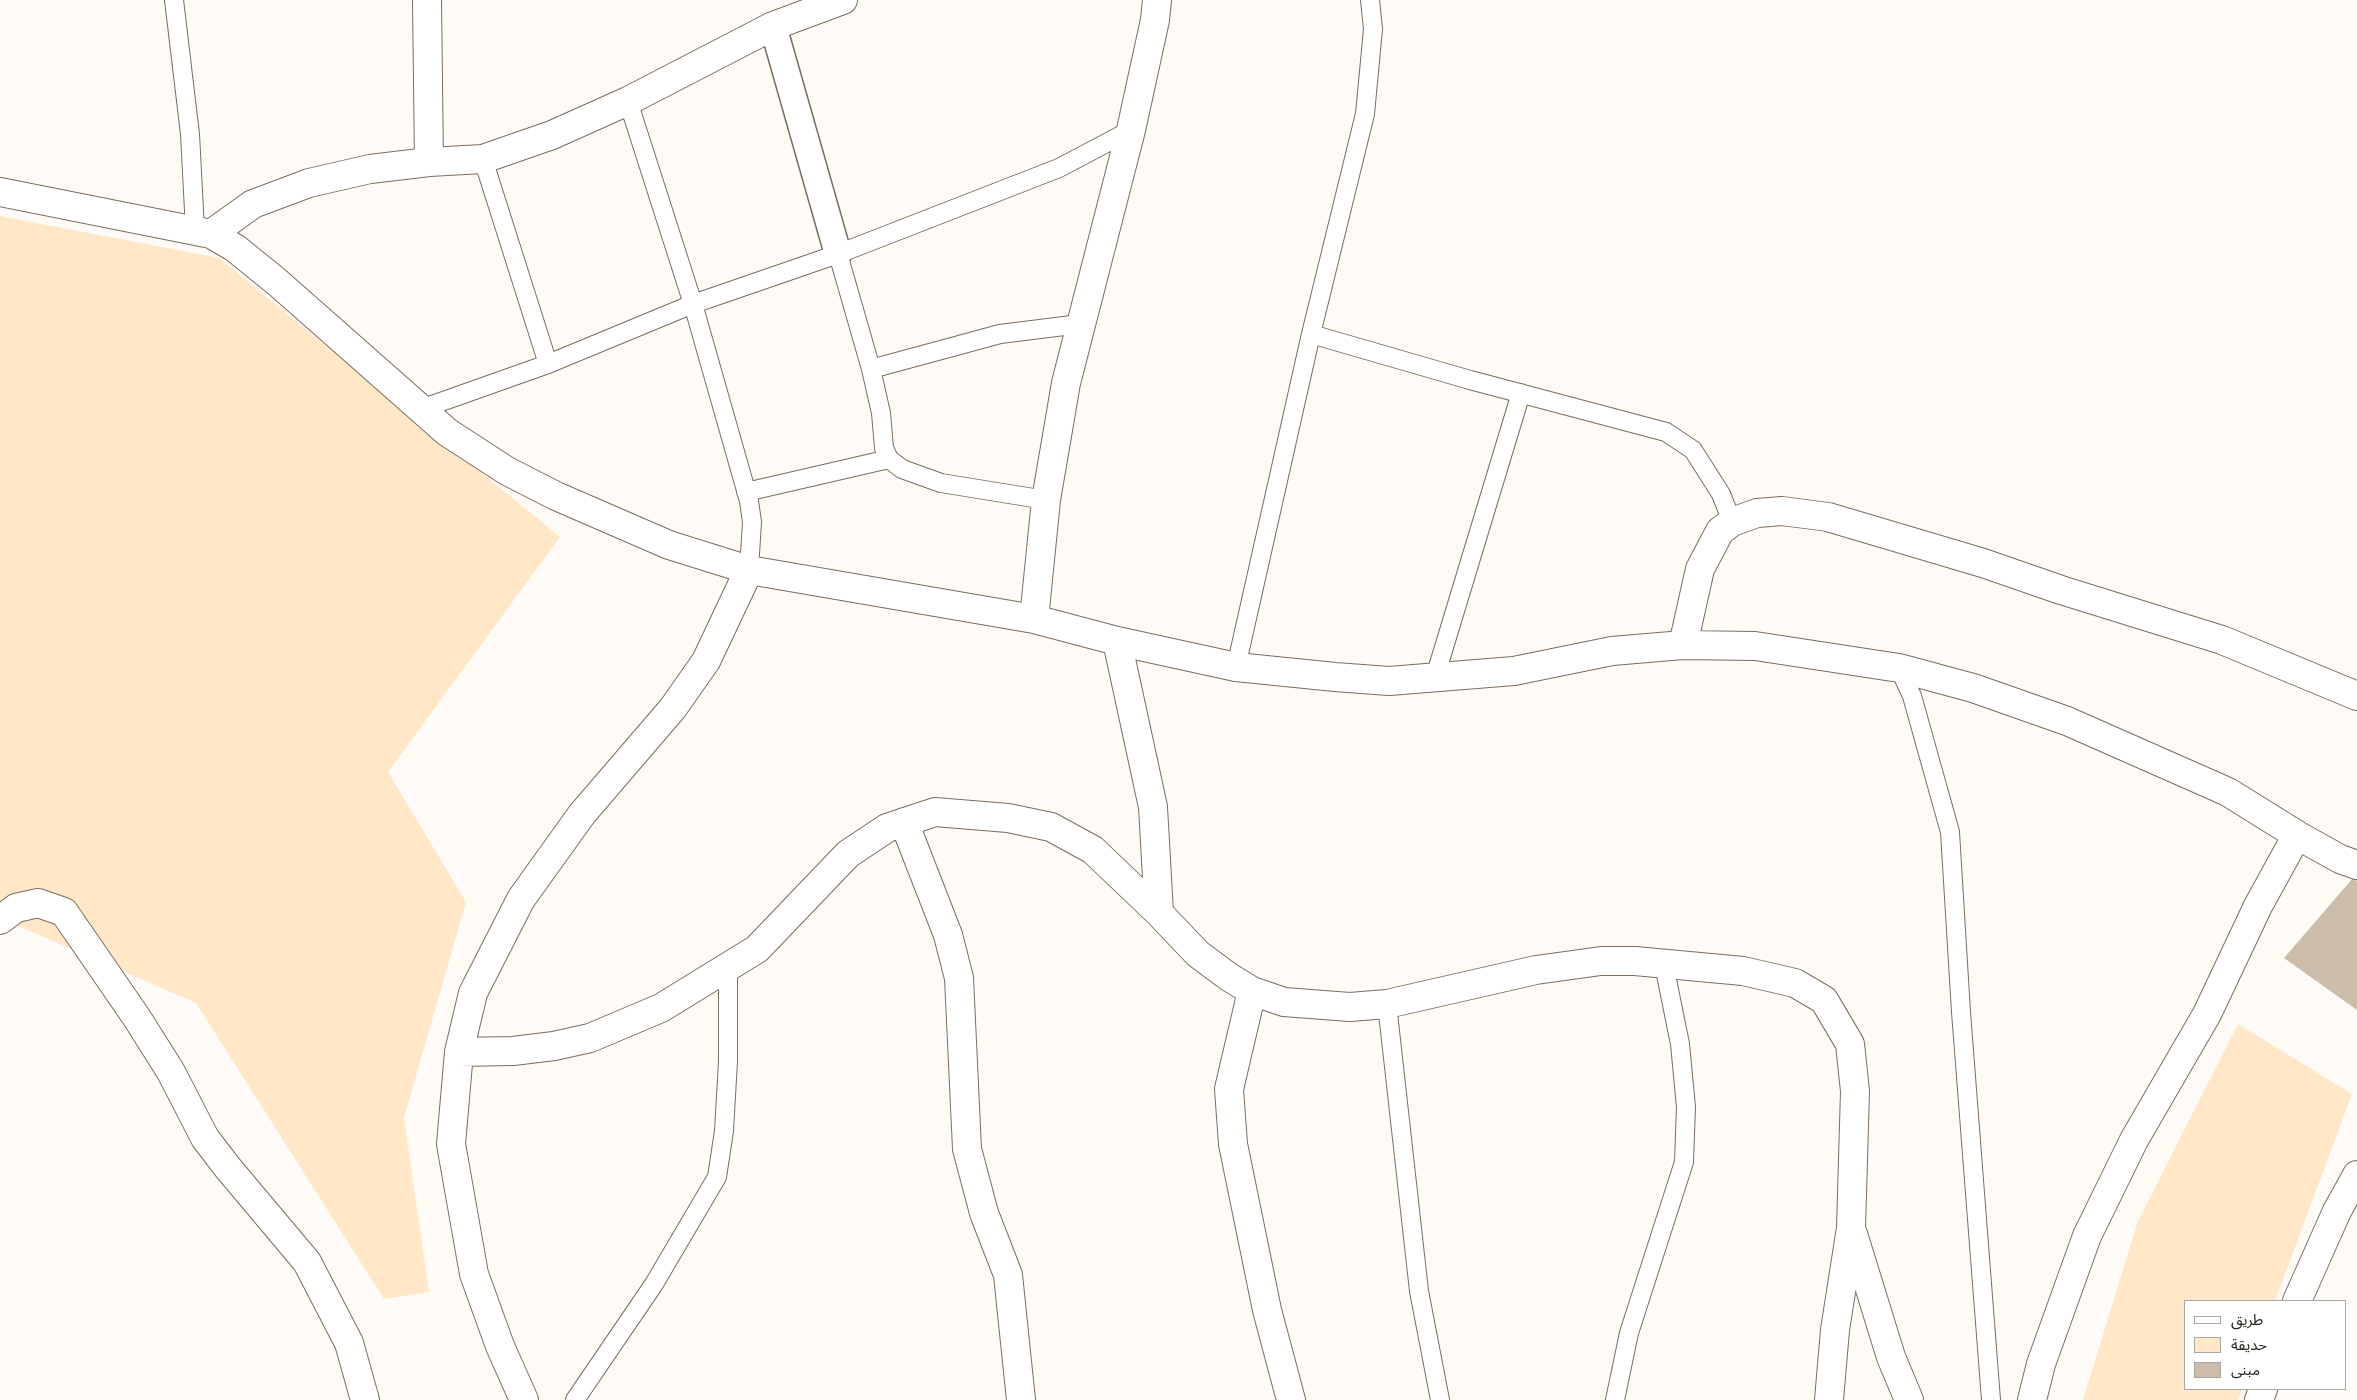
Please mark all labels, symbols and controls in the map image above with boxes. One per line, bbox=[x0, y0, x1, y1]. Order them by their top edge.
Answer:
legend bbox=[2184, 1300, 2347, 1390]
text: طريق bbox=[2231, 1310, 2263, 1329]
text: حديقة bbox=[2231, 1335, 2267, 1354]
text: مبنى bbox=[2231, 1360, 2260, 1379]

